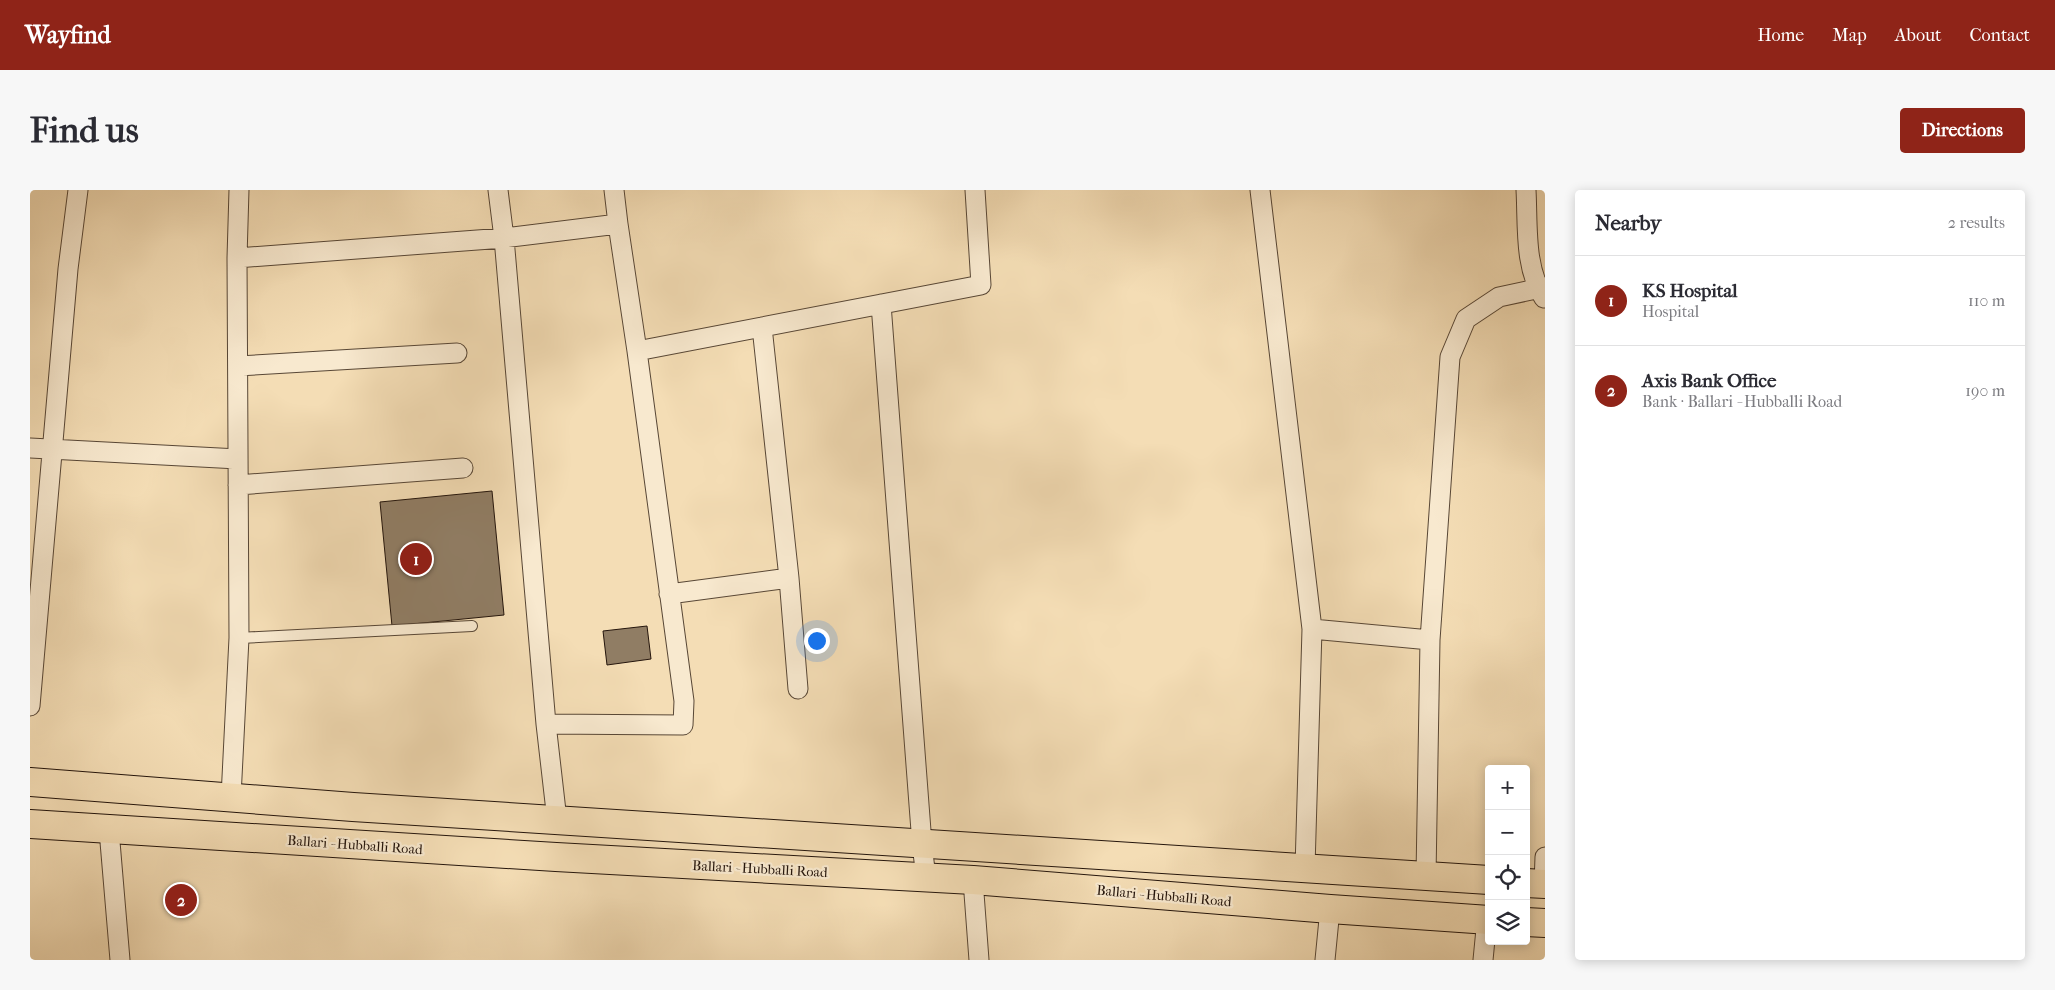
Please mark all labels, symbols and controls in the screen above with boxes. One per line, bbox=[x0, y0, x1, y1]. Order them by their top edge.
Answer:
text: Wayfind bbox=[25, 21, 111, 49]
text: Home bbox=[1757, 25, 1804, 46]
text: Map bbox=[1832, 25, 1867, 46]
text: About bbox=[1895, 25, 1941, 46]
text: Contact bbox=[1969, 25, 2030, 46]
button: Directions bbox=[1900, 108, 2025, 153]
text: Find us bbox=[30, 110, 139, 151]
text: Nearby bbox=[1595, 211, 1661, 235]
text: 2 results bbox=[1948, 213, 2005, 232]
text: KS Hospital bbox=[1642, 280, 1738, 302]
text: 1 bbox=[1608, 291, 1614, 310]
text: 110 m bbox=[1968, 291, 2005, 310]
text: Hospital bbox=[1642, 302, 1699, 321]
text: Axis Bank Office bbox=[1642, 370, 1776, 392]
text: 2 bbox=[1607, 381, 1615, 400]
text: 190 m bbox=[1965, 381, 2005, 400]
text: Bank · Ballari - Hubballi Road bbox=[1642, 392, 1842, 411]
pin: 1 bbox=[400, 540, 432, 578]
your location bbox=[804, 628, 830, 654]
map controls bbox=[1485, 765, 1530, 945]
button: + bbox=[1485, 765, 1530, 810]
button: − bbox=[1485, 810, 1530, 855]
street label: Ballari - Hubballi Road bbox=[287, 832, 424, 858]
button: locate bbox=[1485, 855, 1530, 900]
street label: Ballari - Hubballi Road bbox=[692, 857, 828, 881]
pin: 2 bbox=[165, 881, 197, 919]
street label: Ballari - Hubballi Road bbox=[1096, 882, 1233, 910]
button: layers bbox=[1485, 900, 1530, 945]

